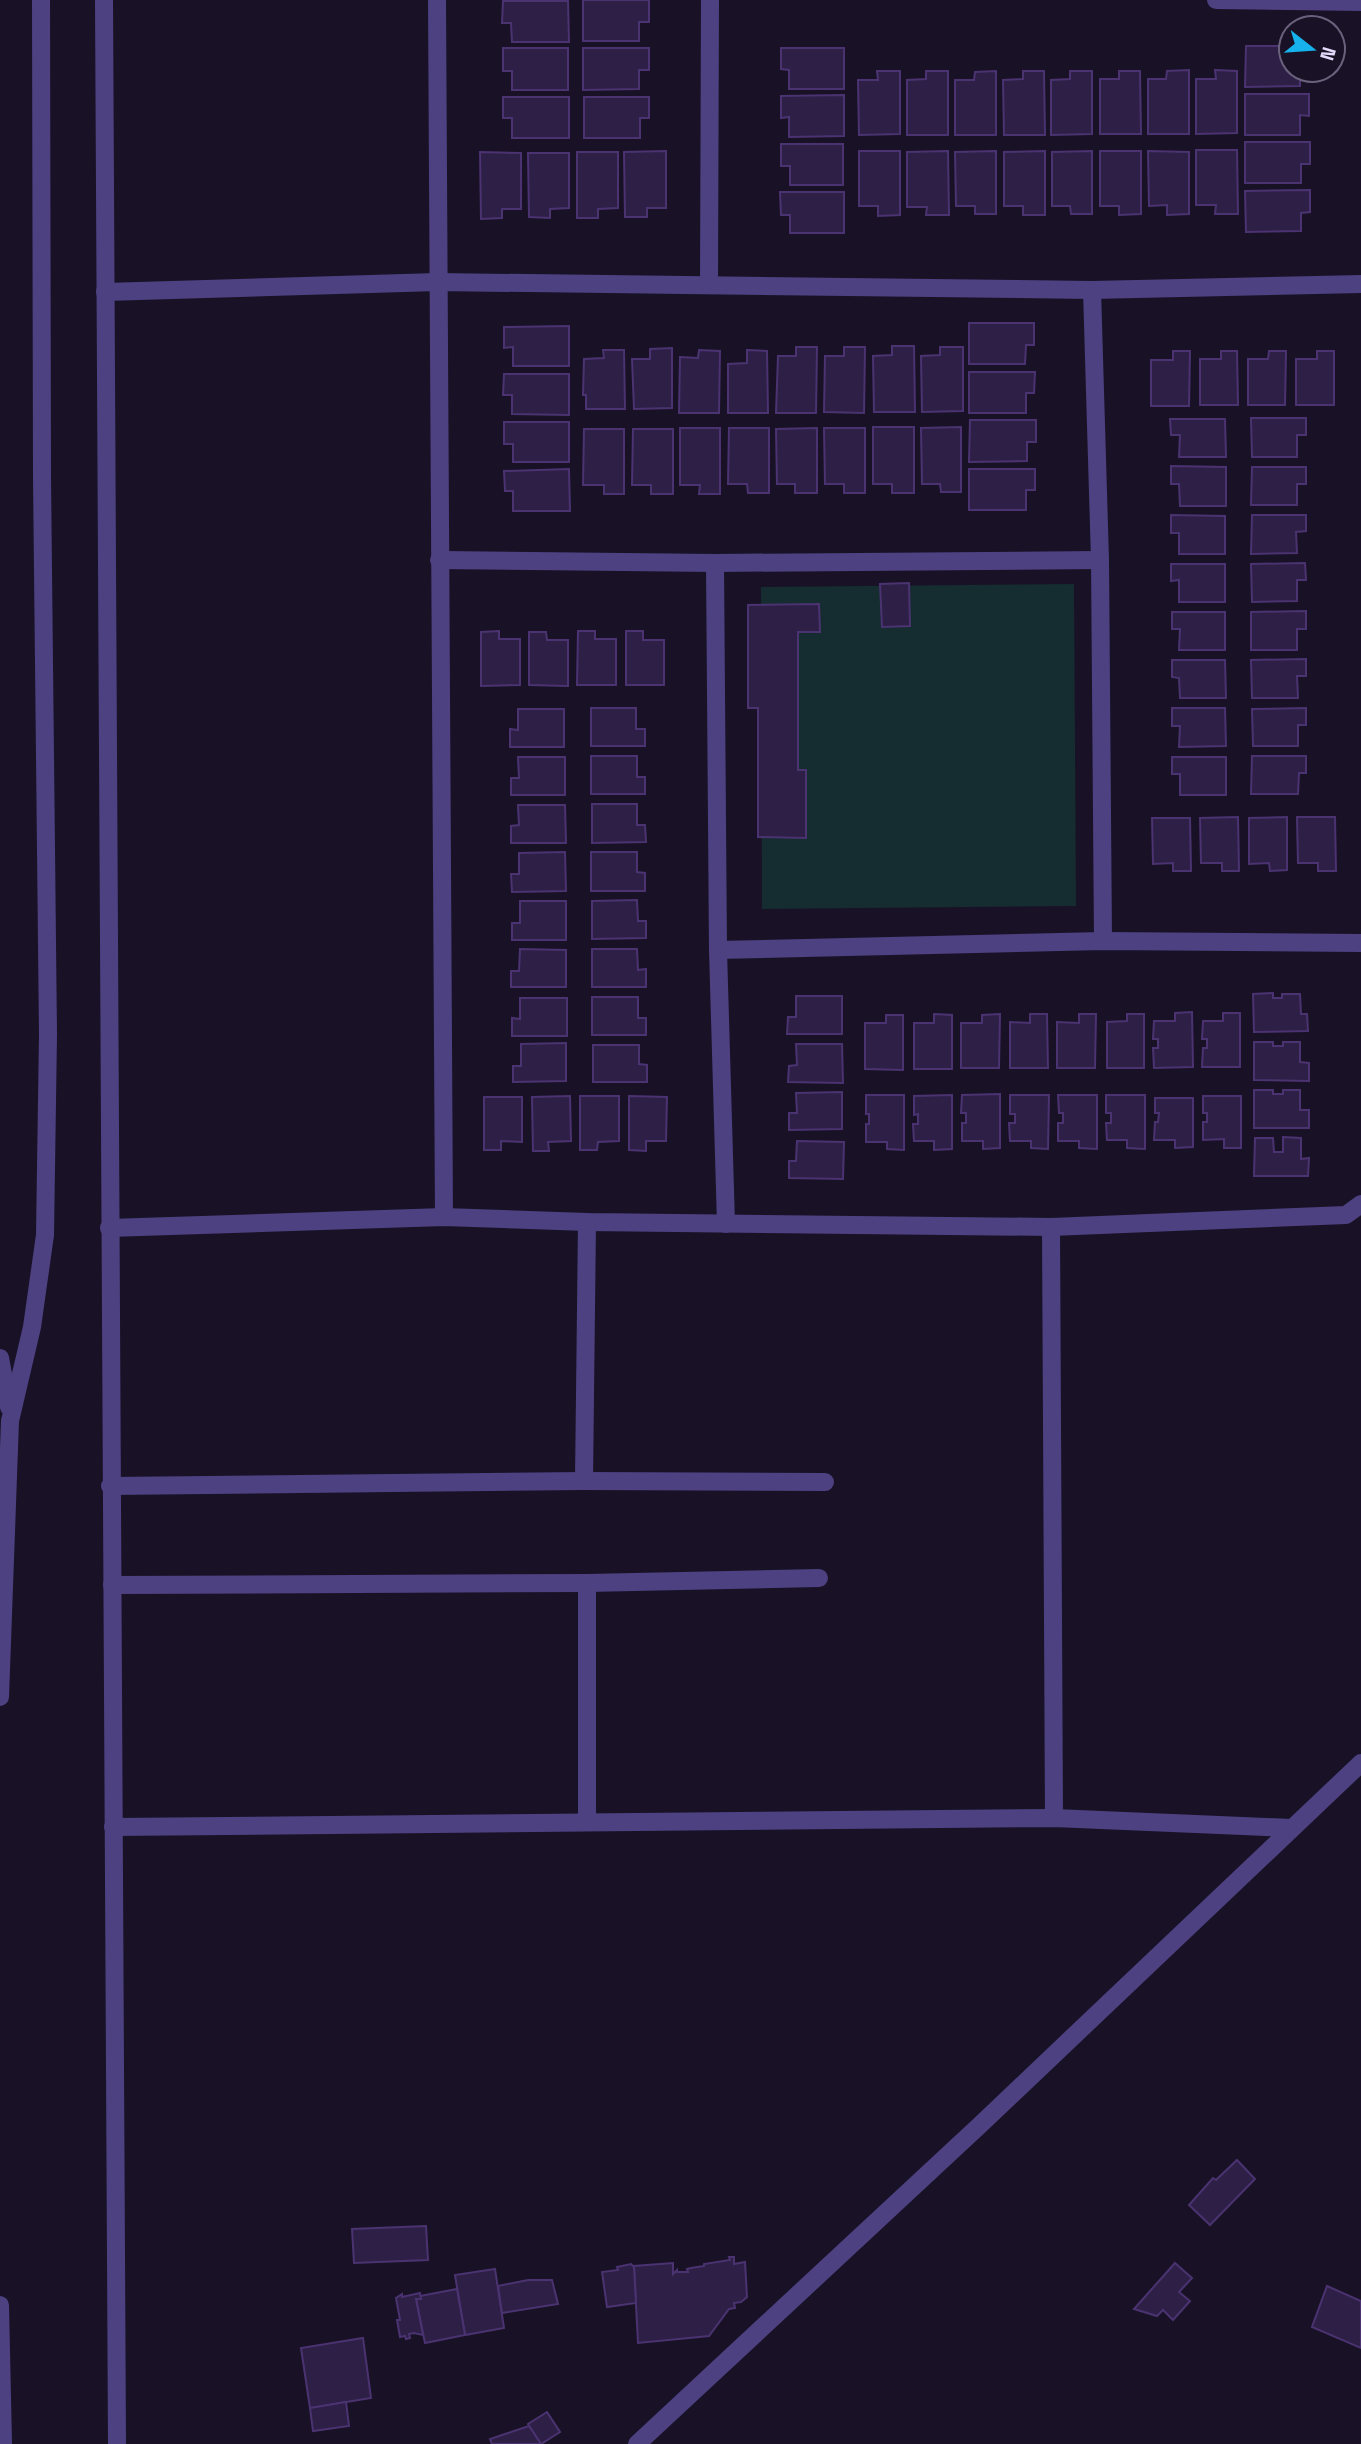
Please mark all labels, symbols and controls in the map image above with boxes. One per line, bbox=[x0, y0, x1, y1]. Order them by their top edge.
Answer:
north arrow bbox=[1277, 14, 1347, 84]
text: N bbox=[1314, 44, 1342, 64]

